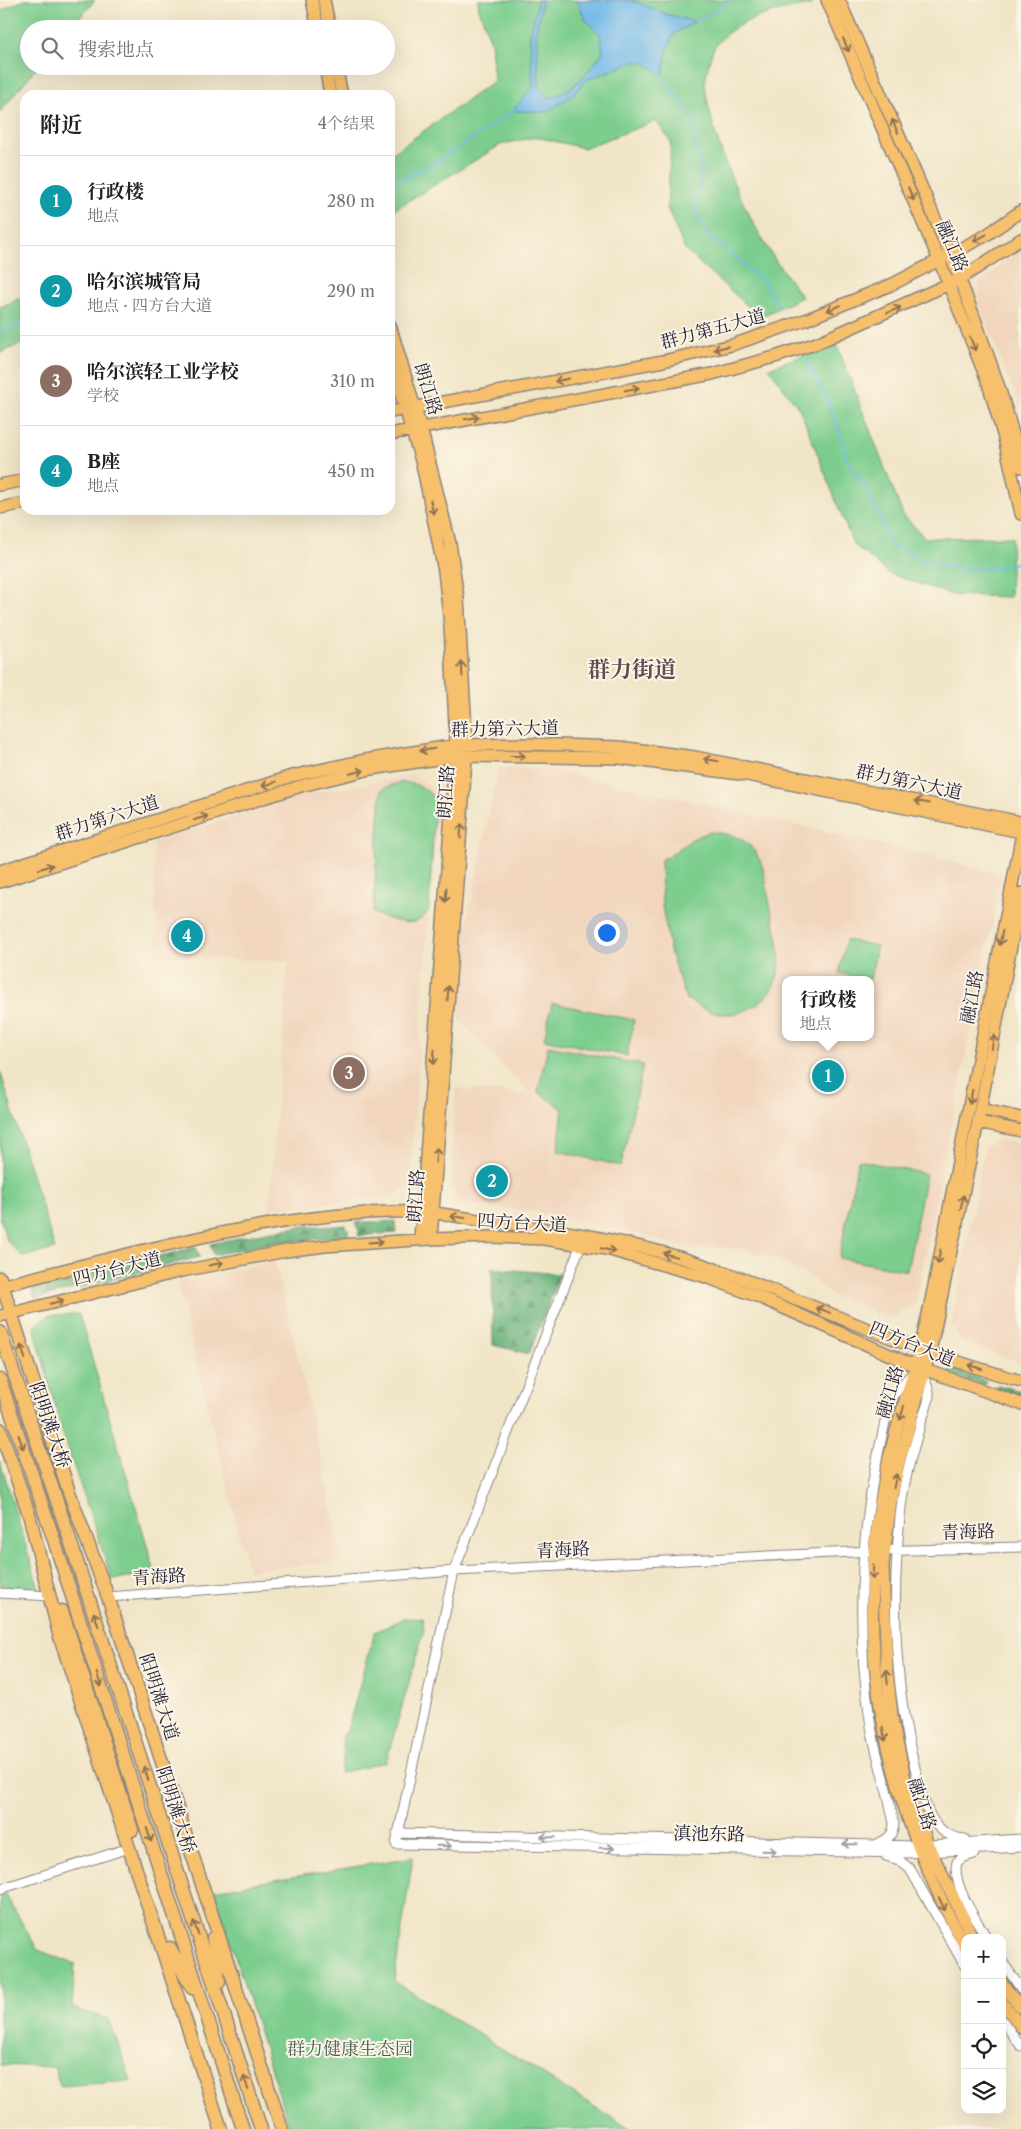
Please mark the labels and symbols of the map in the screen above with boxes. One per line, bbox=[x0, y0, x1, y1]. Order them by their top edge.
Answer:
one-way arrow bbox=[842, 37, 852, 52]
one-way arrow bbox=[889, 119, 899, 134]
one-way arrow bbox=[906, 186, 916, 201]
street label: 融江路 bbox=[931, 217, 973, 275]
one-way arrow bbox=[973, 233, 988, 243]
street label: 群力第五大道 bbox=[658, 304, 768, 354]
one-way arrow bbox=[827, 304, 842, 314]
one-way arrow bbox=[886, 304, 901, 314]
one-way arrow bbox=[968, 336, 978, 351]
one-way arrow bbox=[714, 344, 730, 353]
street label: 朗江路 bbox=[410, 360, 446, 418]
one-way arrow bbox=[555, 376, 571, 385]
one-way arrow bbox=[624, 384, 640, 394]
one-way arrow bbox=[464, 413, 480, 423]
one-way arrow bbox=[428, 499, 437, 515]
district label: 群力街道 bbox=[588, 656, 676, 683]
one-way arrow bbox=[458, 661, 467, 677]
street label: 群力第六大道 bbox=[451, 717, 559, 741]
one-way arrow bbox=[420, 745, 436, 755]
one-way arrow bbox=[510, 751, 526, 761]
one-way arrow bbox=[703, 754, 719, 764]
street label: 群力第六大道 bbox=[854, 760, 964, 804]
street label: 朗江路 bbox=[433, 764, 459, 820]
one-way arrow bbox=[349, 767, 365, 777]
one-way arrow bbox=[261, 780, 277, 789]
street label: 群力第六大道 bbox=[52, 791, 162, 845]
one-way arrow bbox=[914, 797, 930, 806]
one-way arrow bbox=[193, 813, 209, 822]
one-way arrow bbox=[456, 823, 465, 839]
one-way arrow bbox=[38, 862, 54, 872]
one-way arrow bbox=[441, 887, 450, 903]
pin: 4 bbox=[171, 917, 203, 955]
your location bbox=[594, 920, 620, 946]
one-way arrow bbox=[996, 929, 1006, 945]
street label: 融江路 bbox=[956, 968, 988, 1026]
one-way arrow bbox=[444, 985, 453, 1001]
one-way arrow bbox=[988, 1035, 998, 1051]
one-way arrow bbox=[429, 1049, 438, 1065]
pin: 3 bbox=[333, 1054, 365, 1092]
pin: 1 bbox=[812, 1057, 844, 1095]
one-way arrow bbox=[965, 1089, 975, 1105]
one-way arrow bbox=[432, 1147, 441, 1163]
pin: 2 bbox=[476, 1162, 508, 1200]
street label: 朗江路 bbox=[403, 1168, 429, 1224]
one-way arrow bbox=[957, 1194, 967, 1210]
street label: 四方台大道 bbox=[476, 1210, 568, 1236]
one-way arrow bbox=[451, 1212, 467, 1222]
one-way arrow bbox=[368, 1237, 384, 1247]
one-way arrow bbox=[599, 1246, 615, 1255]
street label: 四方台大道 bbox=[71, 1247, 163, 1291]
one-way arrow bbox=[662, 1249, 678, 1259]
one-way arrow bbox=[934, 1249, 944, 1265]
one-way arrow bbox=[207, 1259, 223, 1268]
one-way arrow bbox=[49, 1297, 65, 1306]
one-way arrow bbox=[815, 1304, 830, 1313]
street label: 四方台大道 bbox=[866, 1317, 958, 1371]
one-way arrow bbox=[18, 1345, 27, 1361]
one-way arrow bbox=[967, 1361, 983, 1371]
street label: 融江路 bbox=[872, 1363, 908, 1421]
street label: 阳明滩大桥 bbox=[25, 1379, 75, 1471]
one-way arrow bbox=[896, 1404, 906, 1420]
one-way arrow bbox=[17, 1434, 26, 1450]
one-way arrow bbox=[891, 1473, 900, 1489]
street label: 青海路 bbox=[941, 1520, 995, 1544]
street label: 青海路 bbox=[535, 1538, 591, 1562]
street label: 青海路 bbox=[131, 1564, 187, 1590]
one-way arrow bbox=[868, 1564, 878, 1580]
one-way arrow bbox=[90, 1611, 100, 1627]
street label: 阳明滩大道 bbox=[135, 1651, 183, 1743]
one-way arrow bbox=[882, 1670, 892, 1686]
one-way arrow bbox=[95, 1672, 104, 1687]
one-way arrow bbox=[880, 1725, 890, 1741]
street label: 阳明滩大桥 bbox=[152, 1764, 200, 1856]
one-way arrow bbox=[140, 1766, 150, 1782]
street label: 融江路 bbox=[903, 1775, 941, 1833]
street label: 滇池东路 bbox=[673, 1822, 745, 1846]
one-way arrow bbox=[144, 1826, 154, 1842]
one-way arrow bbox=[540, 1832, 556, 1841]
one-way arrow bbox=[842, 1839, 858, 1849]
one-way arrow bbox=[436, 1841, 452, 1851]
one-way arrow bbox=[599, 1844, 615, 1853]
one-way arrow bbox=[761, 1846, 777, 1856]
one-way arrow bbox=[938, 1896, 948, 1911]
one-way arrow bbox=[190, 1920, 200, 1936]
park label: 群力健康生态园 bbox=[287, 2038, 413, 2060]
one-way arrow bbox=[240, 2075, 250, 2091]

